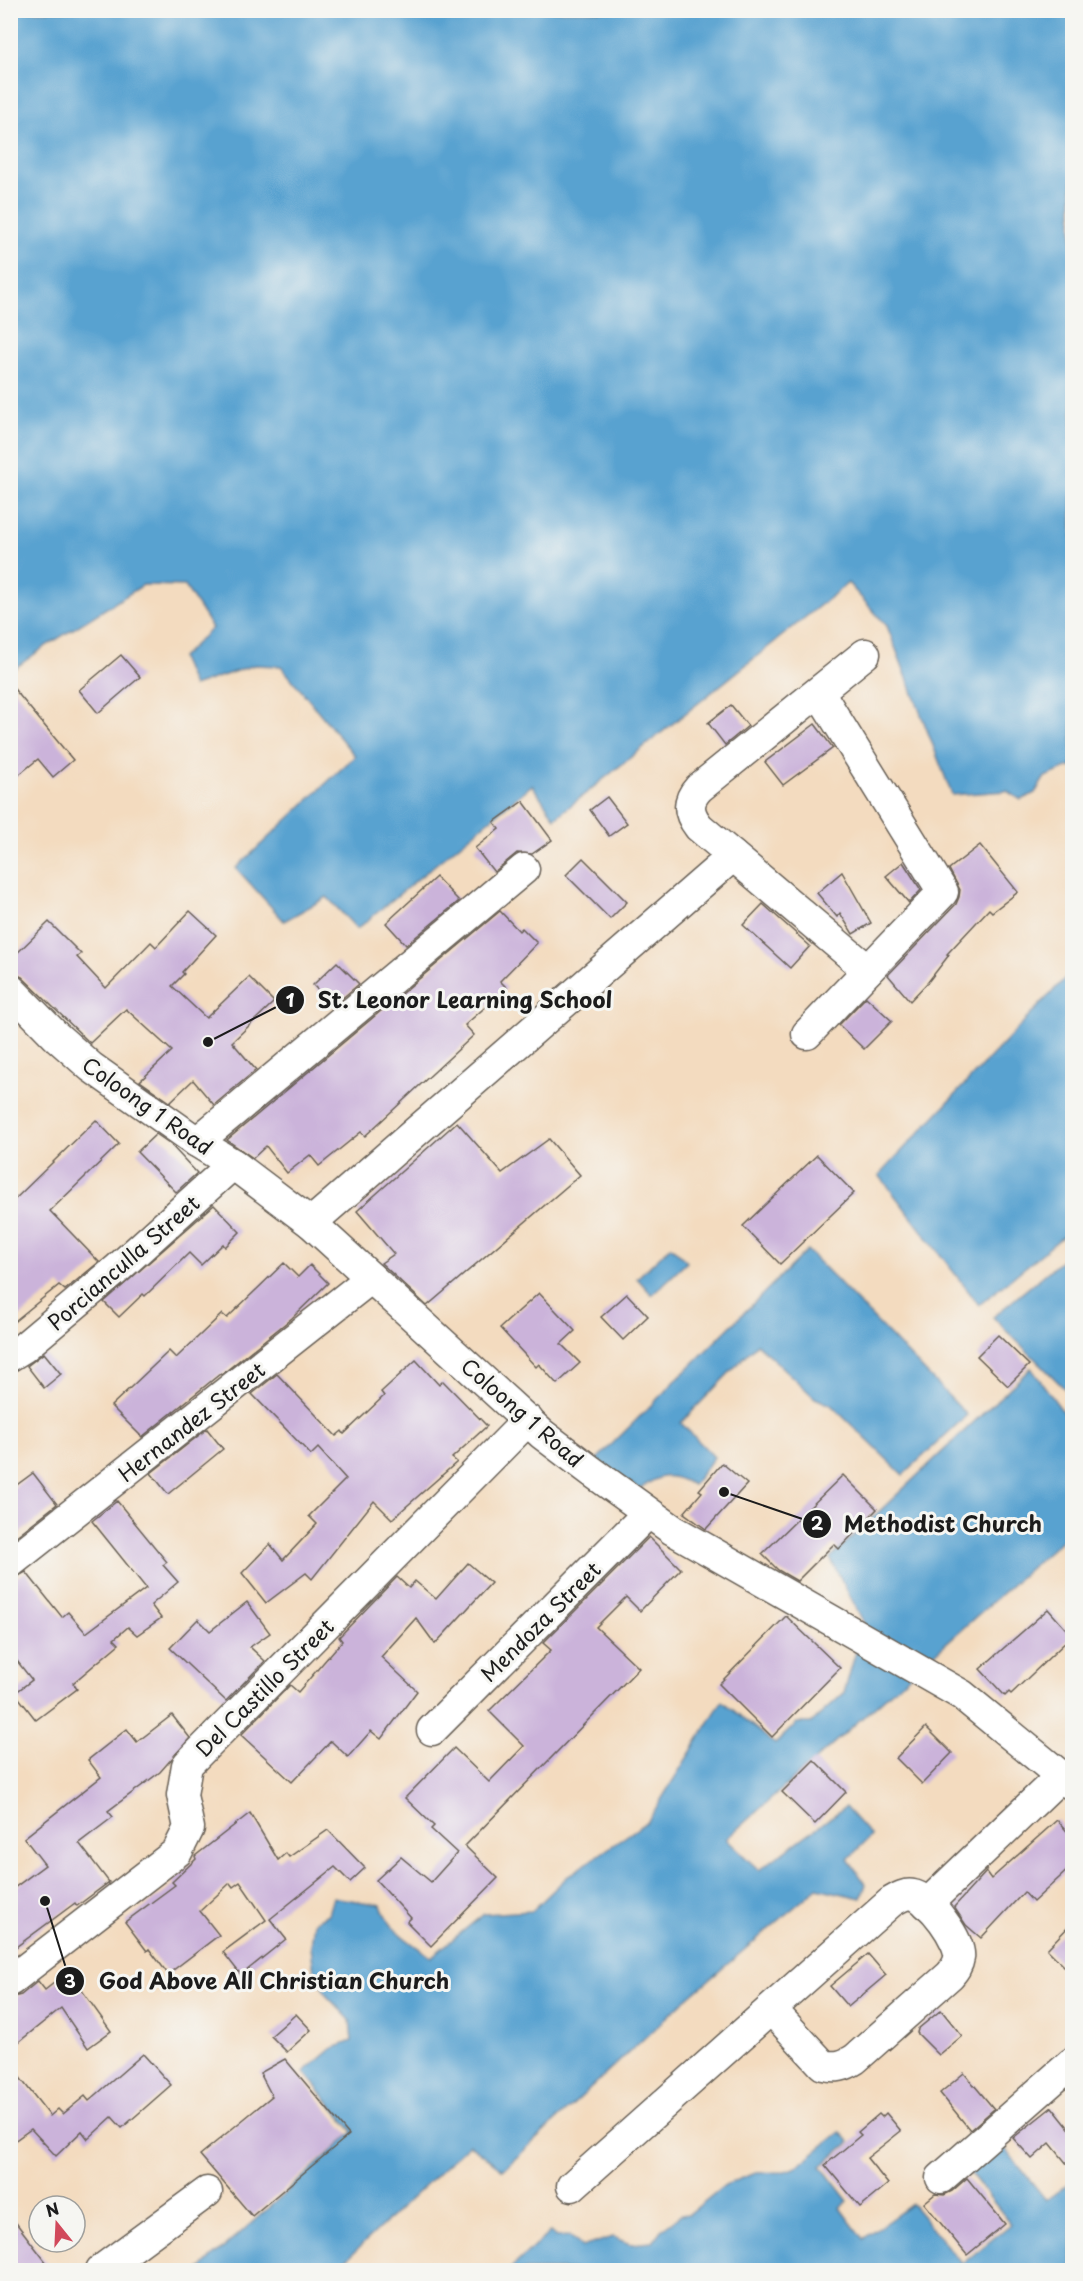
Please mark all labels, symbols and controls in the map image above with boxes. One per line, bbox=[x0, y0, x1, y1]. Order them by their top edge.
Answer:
callout: St. Leonor Learning School bbox=[275, 980, 625, 1020]
text: St. Leonor Learning School bbox=[318, 982, 612, 1015]
text: 1 bbox=[286, 986, 295, 1013]
street label: Coloong 1 Road bbox=[76, 1048, 220, 1162]
street label: Porcianculla Street bbox=[40, 1187, 206, 1337]
street label: Coloong 1 Road bbox=[455, 1350, 591, 1474]
street label: Hernandez Street bbox=[111, 1353, 271, 1489]
callout: Methodist Church bbox=[802, 1504, 1054, 1544]
text: Methodist Church bbox=[844, 1506, 1042, 1539]
text: 2 bbox=[811, 1509, 824, 1536]
street label: Mendoza Street bbox=[472, 1553, 608, 1689]
street label: Del Castillo Street bbox=[188, 1611, 340, 1763]
callout: God Above All Christian Church bbox=[55, 1961, 463, 2001]
text: God Above All Christian Church bbox=[99, 1963, 449, 1996]
text: 3 bbox=[64, 1967, 76, 1994]
north arrow bbox=[27, 2194, 87, 2254]
text: N bbox=[42, 2195, 62, 2222]

